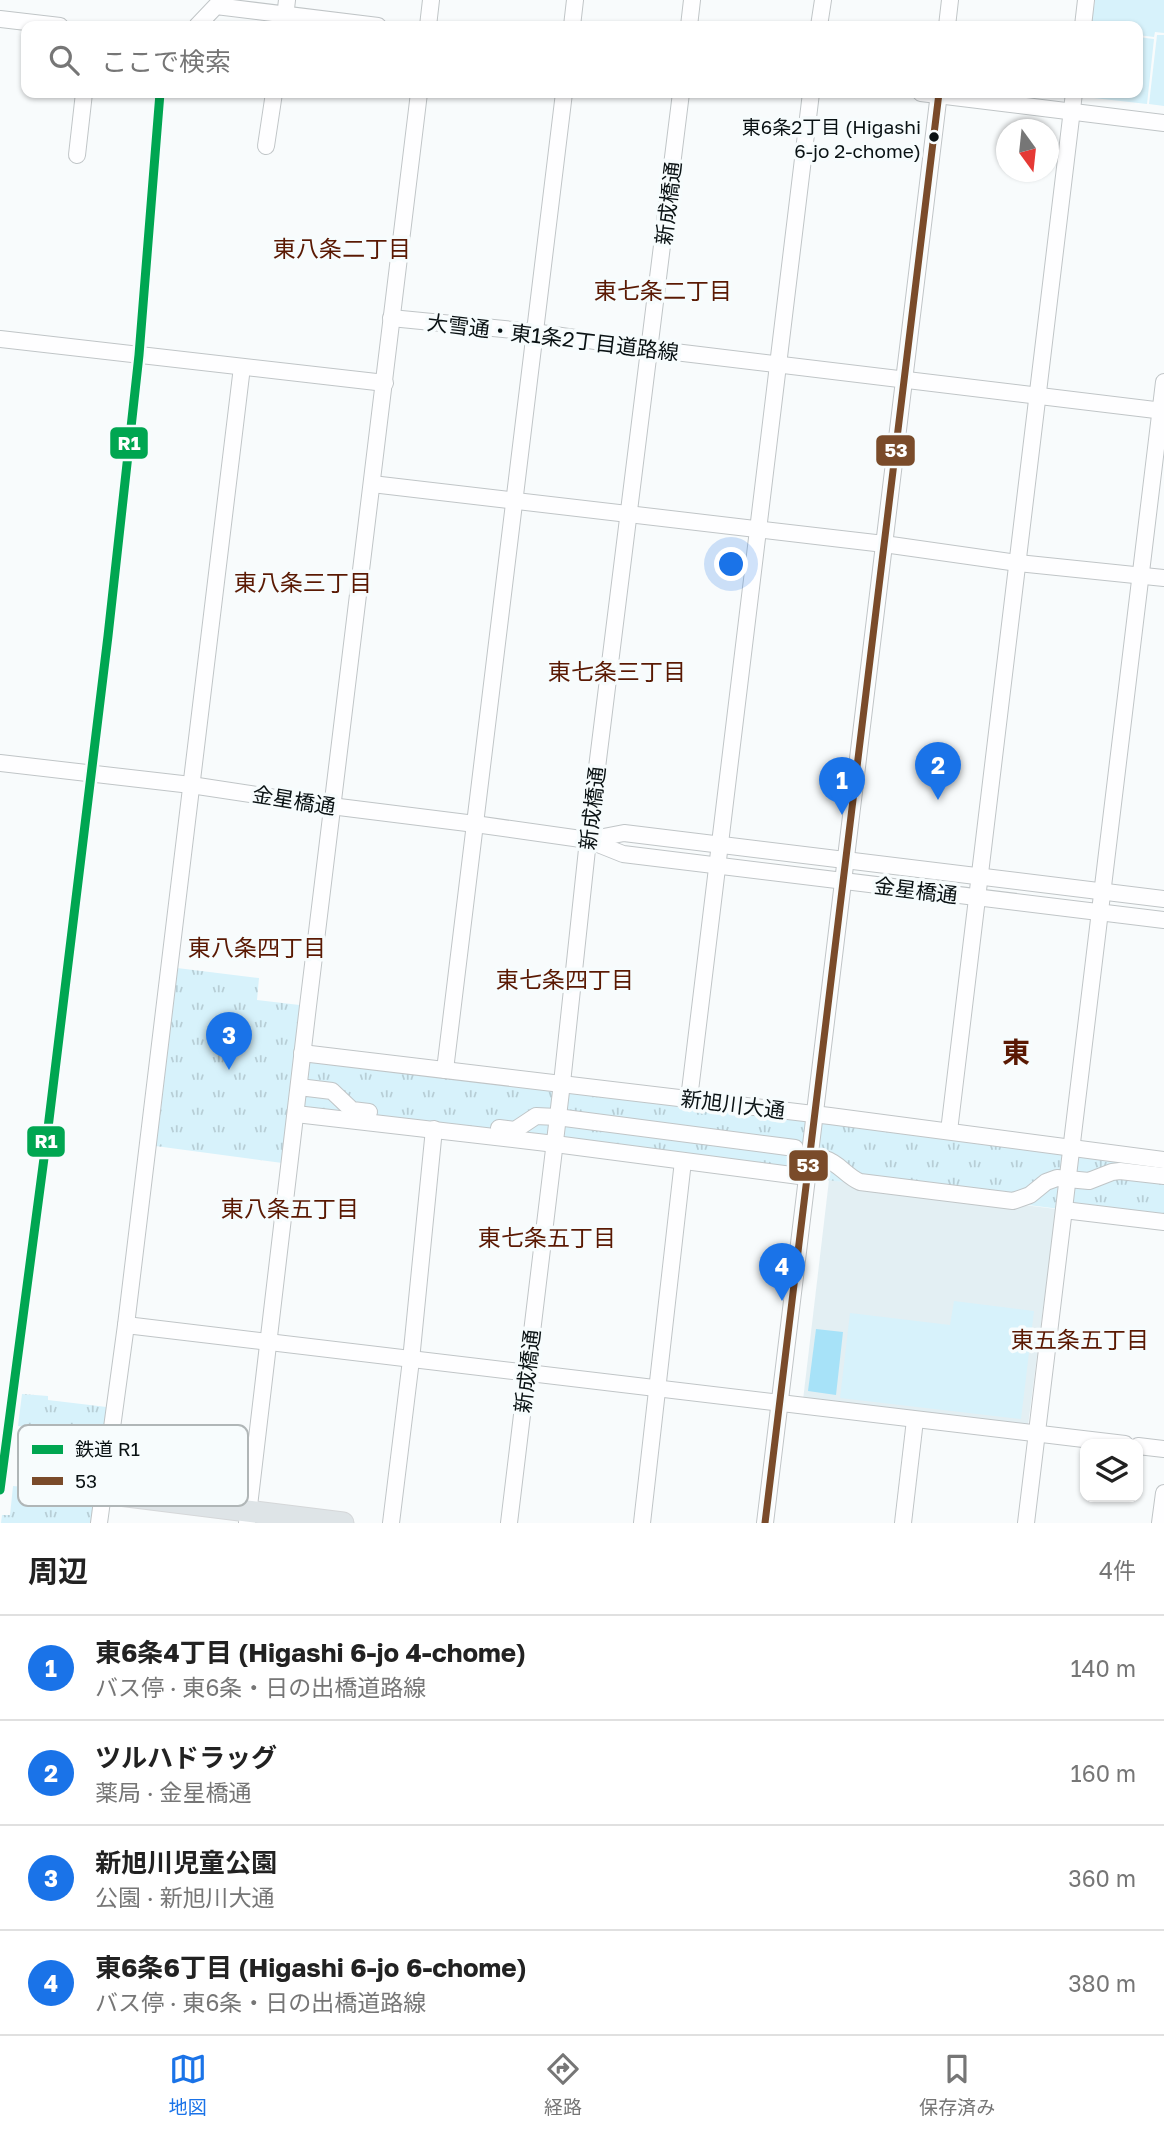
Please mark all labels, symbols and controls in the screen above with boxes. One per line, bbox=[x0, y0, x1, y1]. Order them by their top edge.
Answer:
search box bbox=[21, 21, 1143, 98]
icon: search bbox=[45, 41, 83, 79]
text: ここで検索 bbox=[101, 46, 231, 77]
place label: 東6条2丁目 (Higashi 6-jo 2-chome) bbox=[742, 115, 921, 162]
north arrow bbox=[996, 119, 1059, 182]
marker: 東6条2丁目 (Higashi 6-jo 2-chome) bbox=[927, 130, 941, 144]
street label: 新成橋通 bbox=[650, 160, 686, 246]
district label: 東八条二丁目 bbox=[273, 234, 411, 262]
district label: 東七条二丁目 bbox=[594, 276, 732, 304]
street label: 大雪通・東1条2丁目道路線 bbox=[426, 309, 680, 365]
line badge: R1 bbox=[109, 426, 149, 460]
text: R1 bbox=[118, 431, 141, 454]
line badge: 53 bbox=[875, 434, 916, 467]
text: 53 bbox=[884, 438, 908, 461]
your location bbox=[714, 547, 748, 581]
district label: 東八条三丁目 bbox=[234, 568, 372, 596]
district label: 東七条三丁目 bbox=[548, 657, 686, 685]
pin: 2 bbox=[915, 742, 961, 800]
pin: 1 bbox=[819, 757, 865, 815]
street label: 新成橋通 bbox=[574, 765, 610, 851]
street label: 金星橋通 bbox=[250, 781, 338, 819]
street label: 金星橋通 bbox=[873, 872, 959, 908]
district label: 東八条四丁目 bbox=[188, 933, 326, 961]
district label: 東七条四丁目 bbox=[496, 965, 634, 993]
pin: 3 bbox=[206, 1012, 252, 1070]
district label: 東 bbox=[1002, 1035, 1030, 1068]
street label: 新旭川大通 bbox=[679, 1085, 787, 1123]
line badge: R1 bbox=[26, 1125, 66, 1158]
text: R1 bbox=[35, 1129, 58, 1152]
line badge: 53 bbox=[788, 1149, 829, 1182]
text: 53 bbox=[796, 1153, 820, 1176]
district label: 東八条五丁目 bbox=[221, 1194, 359, 1222]
district label: 東七条五丁目 bbox=[478, 1223, 616, 1251]
pin: 4 bbox=[759, 1243, 805, 1301]
district label: 東五条五丁目 bbox=[1011, 1325, 1149, 1353]
street label: 新成橋通 bbox=[509, 1328, 545, 1414]
legend bbox=[18, 1425, 248, 1506]
text: 鉄道 R1 bbox=[75, 1437, 140, 1460]
map controls bbox=[1080, 1439, 1143, 1502]
button: layers bbox=[1080, 1439, 1143, 1502]
text: 53 bbox=[75, 1469, 97, 1492]
text: 周辺 bbox=[28, 1553, 88, 1589]
text: 4件 bbox=[1099, 1556, 1136, 1584]
text: 東6条4丁目 (Higashi 6-jo 4-chome) bbox=[95, 1637, 526, 1668]
text: 1 bbox=[45, 1654, 57, 1682]
text: 140 m bbox=[1070, 1654, 1136, 1682]
text: バス停 · 東6条・日の出橋道路線 bbox=[95, 1673, 426, 1701]
text: ツルハドラッグ bbox=[95, 1742, 277, 1773]
text: 2 bbox=[44, 1759, 58, 1787]
text: 160 m bbox=[1071, 1759, 1136, 1787]
text: 薬局 · 金星橋通 bbox=[95, 1778, 251, 1806]
text: 新旭川児童公園 bbox=[95, 1847, 277, 1878]
text: 3 bbox=[44, 1864, 58, 1892]
text: 360 m bbox=[1068, 1864, 1136, 1892]
text: 公園 · 新旭川大通 bbox=[95, 1883, 274, 1911]
text: 東6条6丁目 (Higashi 6-jo 6-chome) bbox=[95, 1952, 527, 1983]
text: 4 bbox=[44, 1969, 58, 1997]
text: 380 m bbox=[1068, 1969, 1136, 1997]
text: バス停 · 東6条・日の出橋道路線 bbox=[95, 1988, 426, 2016]
tab: 地図 bbox=[169, 2050, 207, 2119]
tab: 経路 bbox=[544, 2050, 582, 2119]
tab: 保存済み bbox=[919, 2050, 995, 2119]

